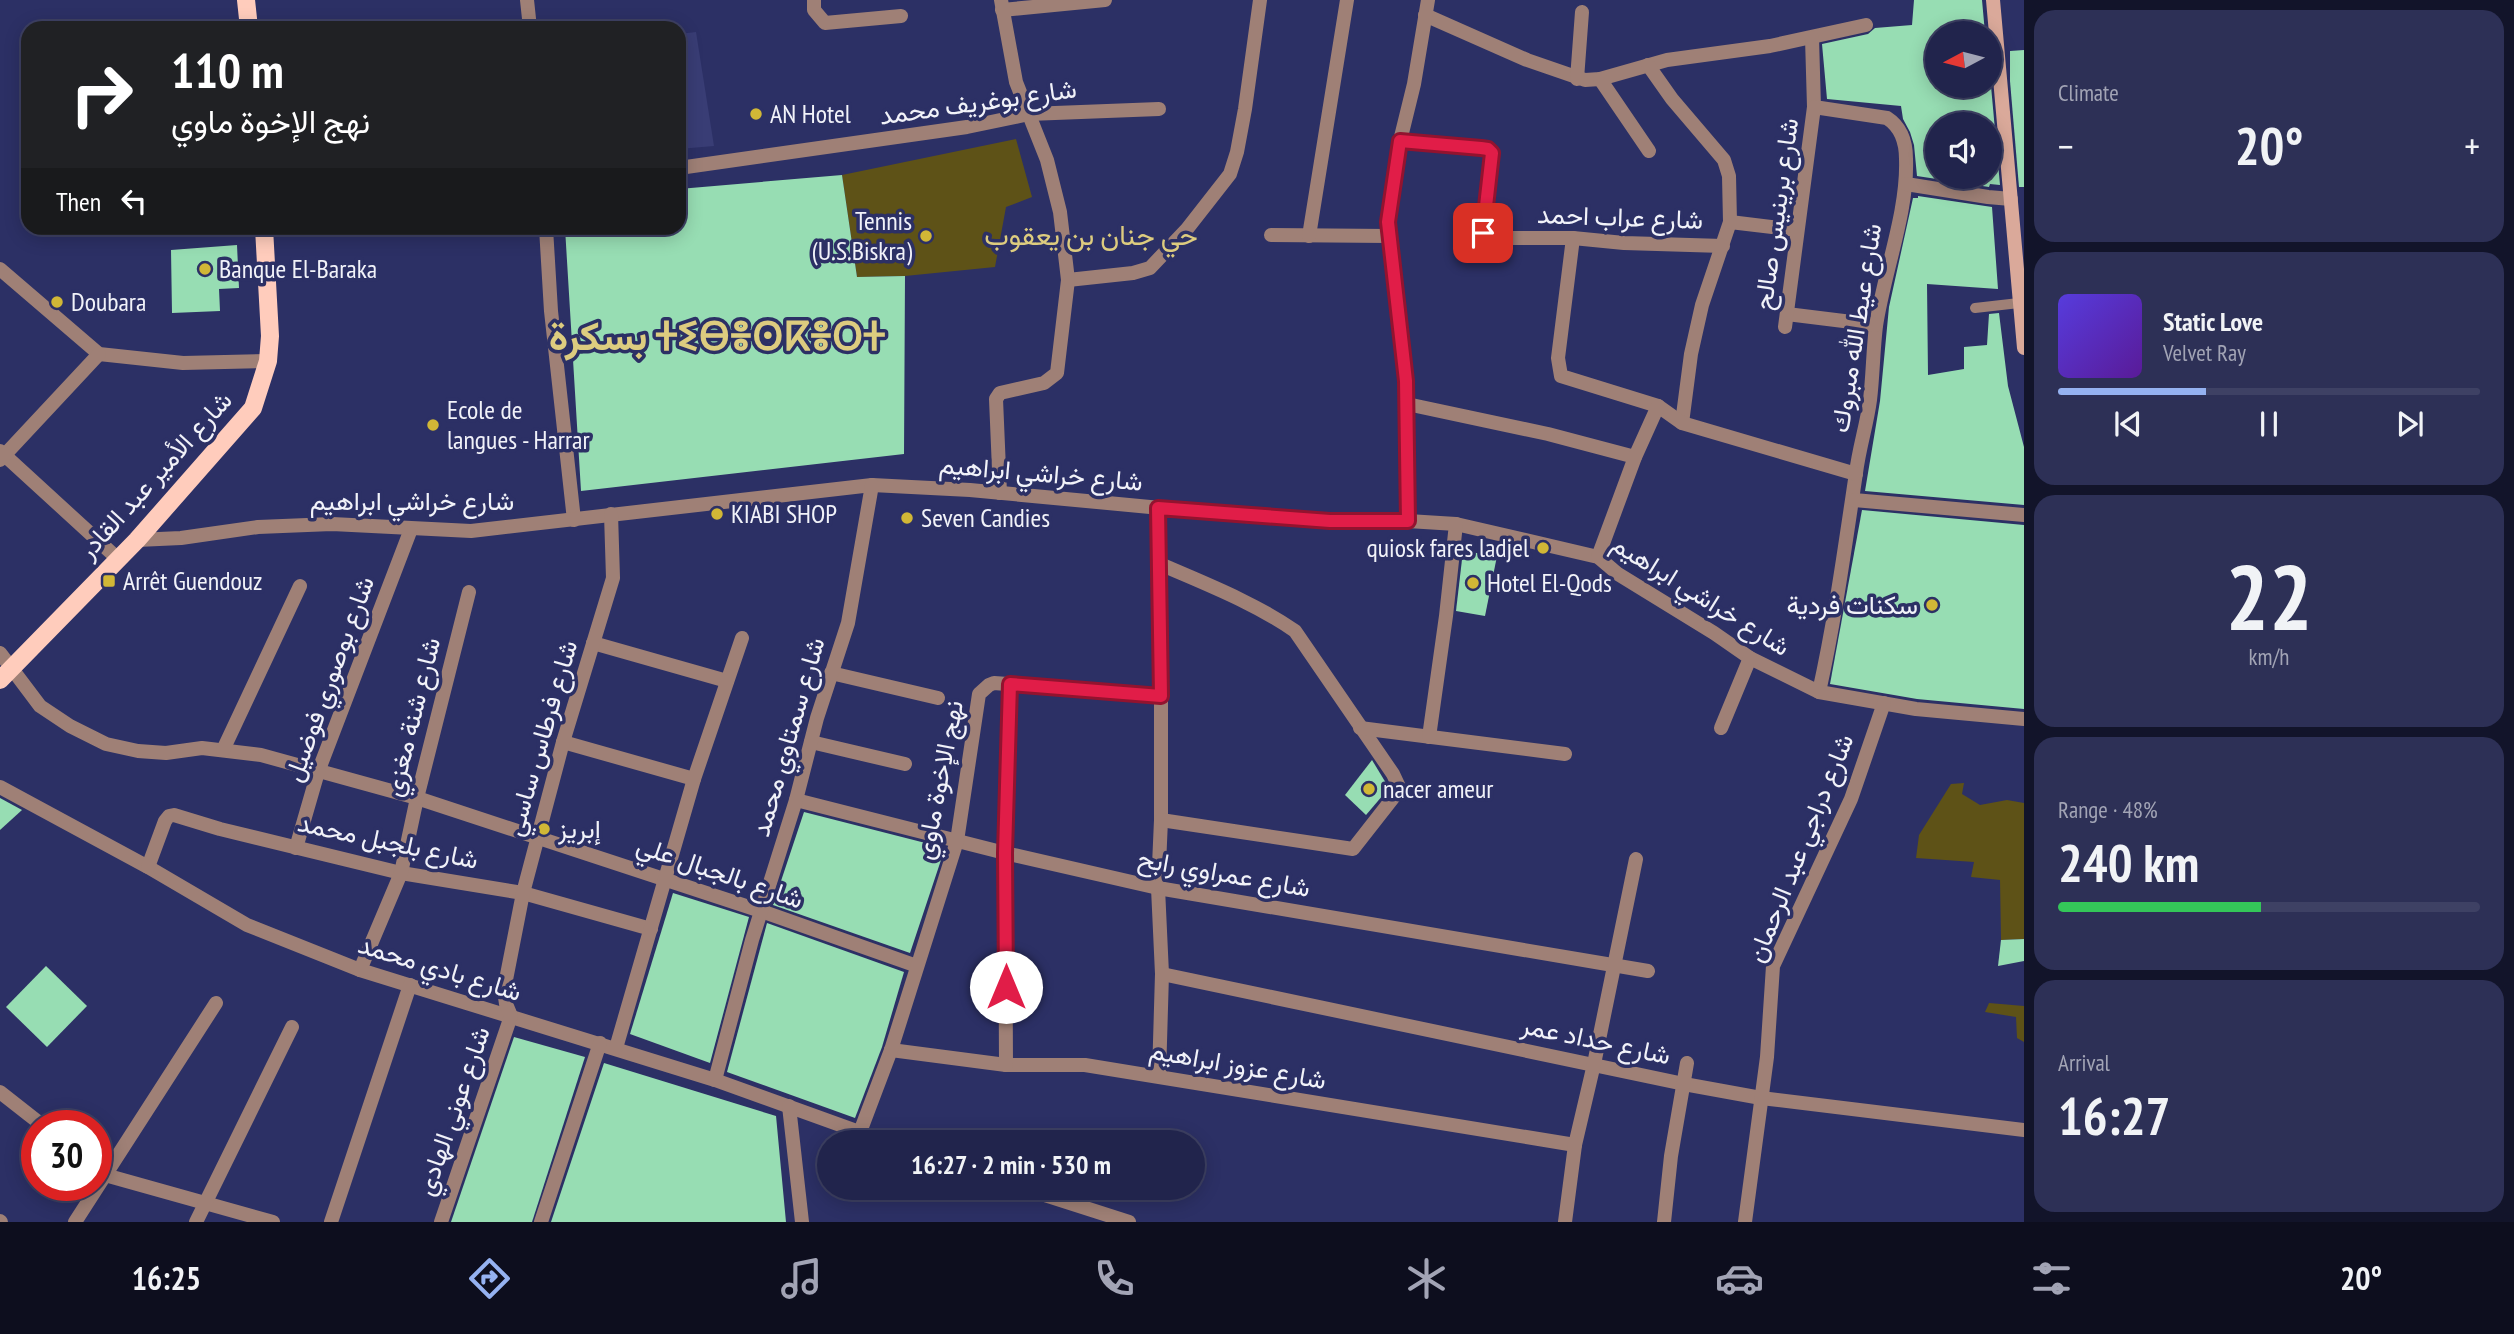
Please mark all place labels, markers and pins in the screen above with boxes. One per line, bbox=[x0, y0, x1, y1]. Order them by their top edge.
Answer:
place label: AN Hotel bbox=[770, 97, 851, 130]
marker: AN Hotel bbox=[748, 106, 764, 122]
pin bbox=[1453, 203, 1513, 263]
place label: Tennis (U.S.Biskra) bbox=[812, 204, 912, 267]
marker: Tennis (U.S.Biskra) bbox=[918, 228, 934, 244]
place label: Banque El-Baraka bbox=[219, 252, 377, 285]
marker: Banque El-Baraka bbox=[197, 261, 213, 277]
place label: Doubara bbox=[71, 285, 146, 318]
marker: Doubara bbox=[49, 294, 65, 310]
place label: Ecole de langues - Harrar bbox=[447, 393, 590, 456]
marker: Ecole de langues - Harrar bbox=[425, 417, 441, 433]
place label: KIABI SHOP bbox=[731, 497, 837, 530]
place label: Seven Candies bbox=[921, 501, 1050, 534]
marker: KIABI SHOP bbox=[709, 506, 725, 522]
marker: Seven Candies bbox=[899, 510, 915, 526]
place label: quiosk fares ladjel bbox=[1366, 531, 1529, 564]
marker: quiosk fares ladjel bbox=[1535, 540, 1551, 556]
place label: Arrêt Guendouz bbox=[123, 564, 262, 597]
place label: Hotel El-Qods bbox=[1487, 566, 1612, 599]
marker: Arrêt Guendouz bbox=[101, 573, 117, 589]
marker: Hotel El-Qods bbox=[1465, 575, 1481, 591]
place label: سكنات فردية bbox=[1786, 588, 1918, 621]
marker: سكنات فردية bbox=[1924, 597, 1940, 613]
place label: nacer ameur bbox=[1383, 772, 1493, 805]
marker: nacer ameur bbox=[1361, 781, 1377, 797]
place label: إبريز bbox=[557, 812, 601, 846]
marker: إبريز bbox=[536, 821, 552, 837]

